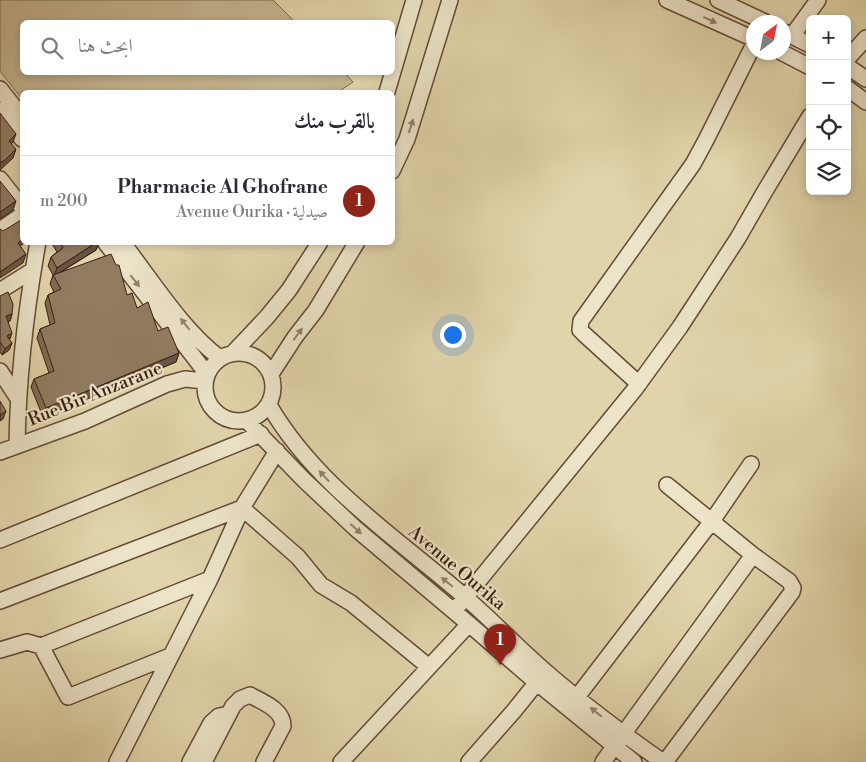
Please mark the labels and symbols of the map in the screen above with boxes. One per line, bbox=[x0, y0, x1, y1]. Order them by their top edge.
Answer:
one-way arrow bbox=[703, 15, 718, 24]
north arrow bbox=[746, 15, 791, 60]
one-way arrow bbox=[408, 118, 415, 133]
one-way arrow bbox=[129, 274, 140, 287]
one-way arrow bbox=[180, 318, 191, 331]
your location bbox=[440, 322, 466, 348]
one-way arrow bbox=[293, 327, 303, 340]
street label: Rue Bir Anzarane bbox=[24, 357, 166, 431]
one-way arrow bbox=[318, 471, 330, 483]
street label: Avenue Ourika bbox=[403, 520, 511, 616]
one-way arrow bbox=[349, 523, 362, 534]
one-way arrow bbox=[441, 577, 454, 588]
pin: 1 bbox=[484, 624, 516, 665]
one-way arrow bbox=[590, 707, 603, 718]

